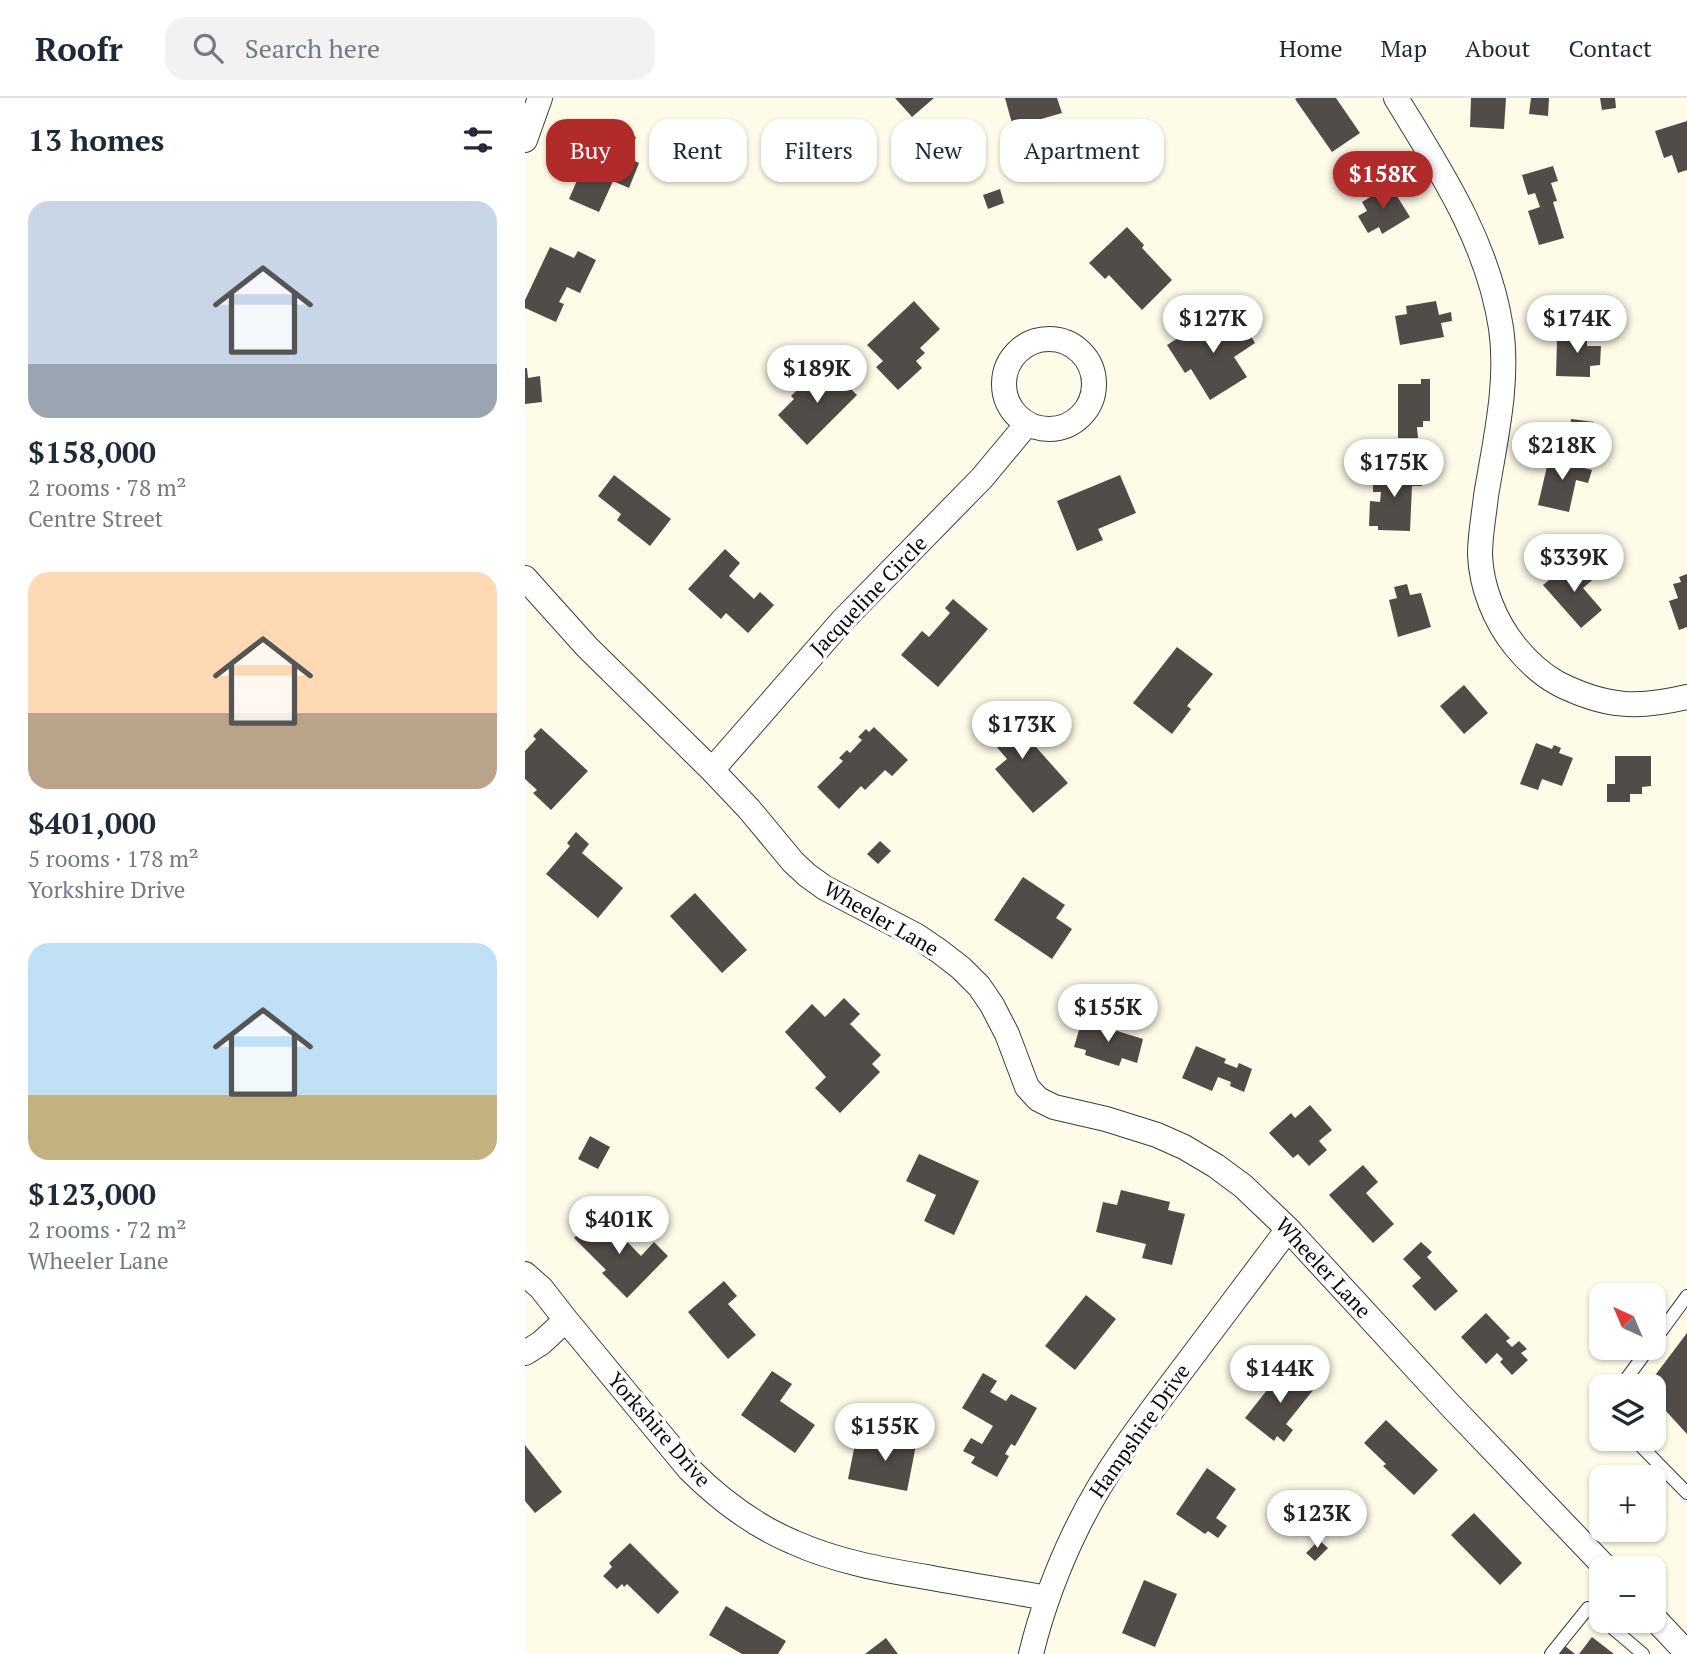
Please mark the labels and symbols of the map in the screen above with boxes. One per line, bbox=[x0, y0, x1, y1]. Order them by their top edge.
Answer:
pin: $158K bbox=[1334, 152, 1432, 211]
pin: $127K bbox=[1164, 296, 1262, 355]
pin: $174K bbox=[1528, 296, 1626, 355]
pin: $189K bbox=[768, 345, 866, 405]
pin: $218K bbox=[1513, 422, 1611, 482]
pin: $175K bbox=[1345, 440, 1443, 499]
street label: Jacqueline Circle bbox=[804, 529, 933, 661]
pin: $339K bbox=[1525, 534, 1623, 594]
pin: $173K bbox=[973, 702, 1071, 761]
street label: Wheeler Lane bbox=[819, 874, 944, 962]
pin: $155K bbox=[1059, 984, 1157, 1044]
pin: $401K bbox=[570, 1196, 668, 1256]
street label: Wheeler Lane bbox=[1270, 1211, 1378, 1324]
north arrow bbox=[1589, 1283, 1666, 1360]
pin: $144K bbox=[1231, 1346, 1329, 1405]
street label: Hampshire Drive bbox=[1083, 1358, 1196, 1503]
street label: Yorkshire Drive bbox=[602, 1366, 717, 1493]
pin: $155K bbox=[836, 1404, 934, 1463]
pin: $123K bbox=[1268, 1490, 1366, 1550]

